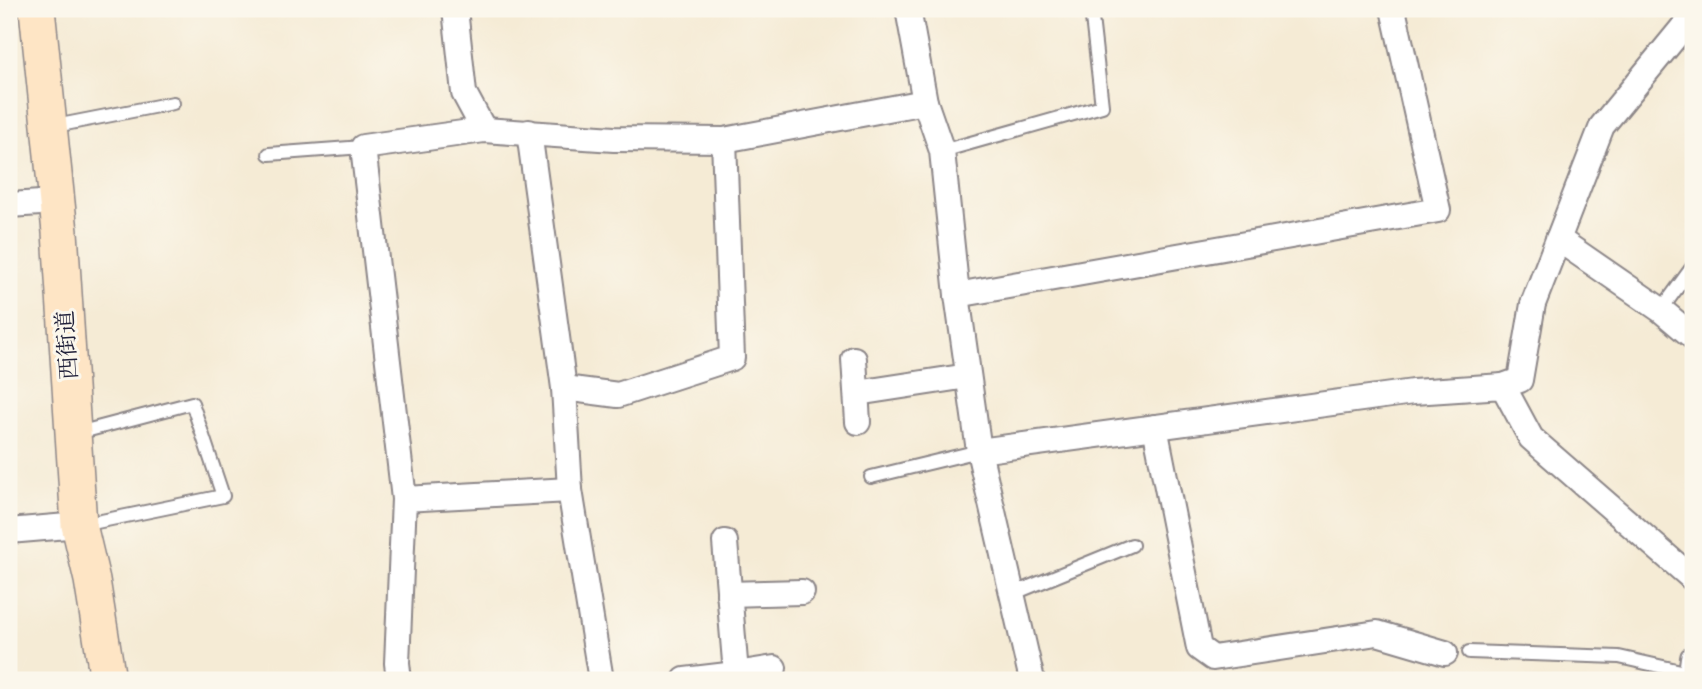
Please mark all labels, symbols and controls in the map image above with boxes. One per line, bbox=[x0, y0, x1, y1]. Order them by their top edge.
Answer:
street label: 西街道 bbox=[49, 310, 85, 380]

